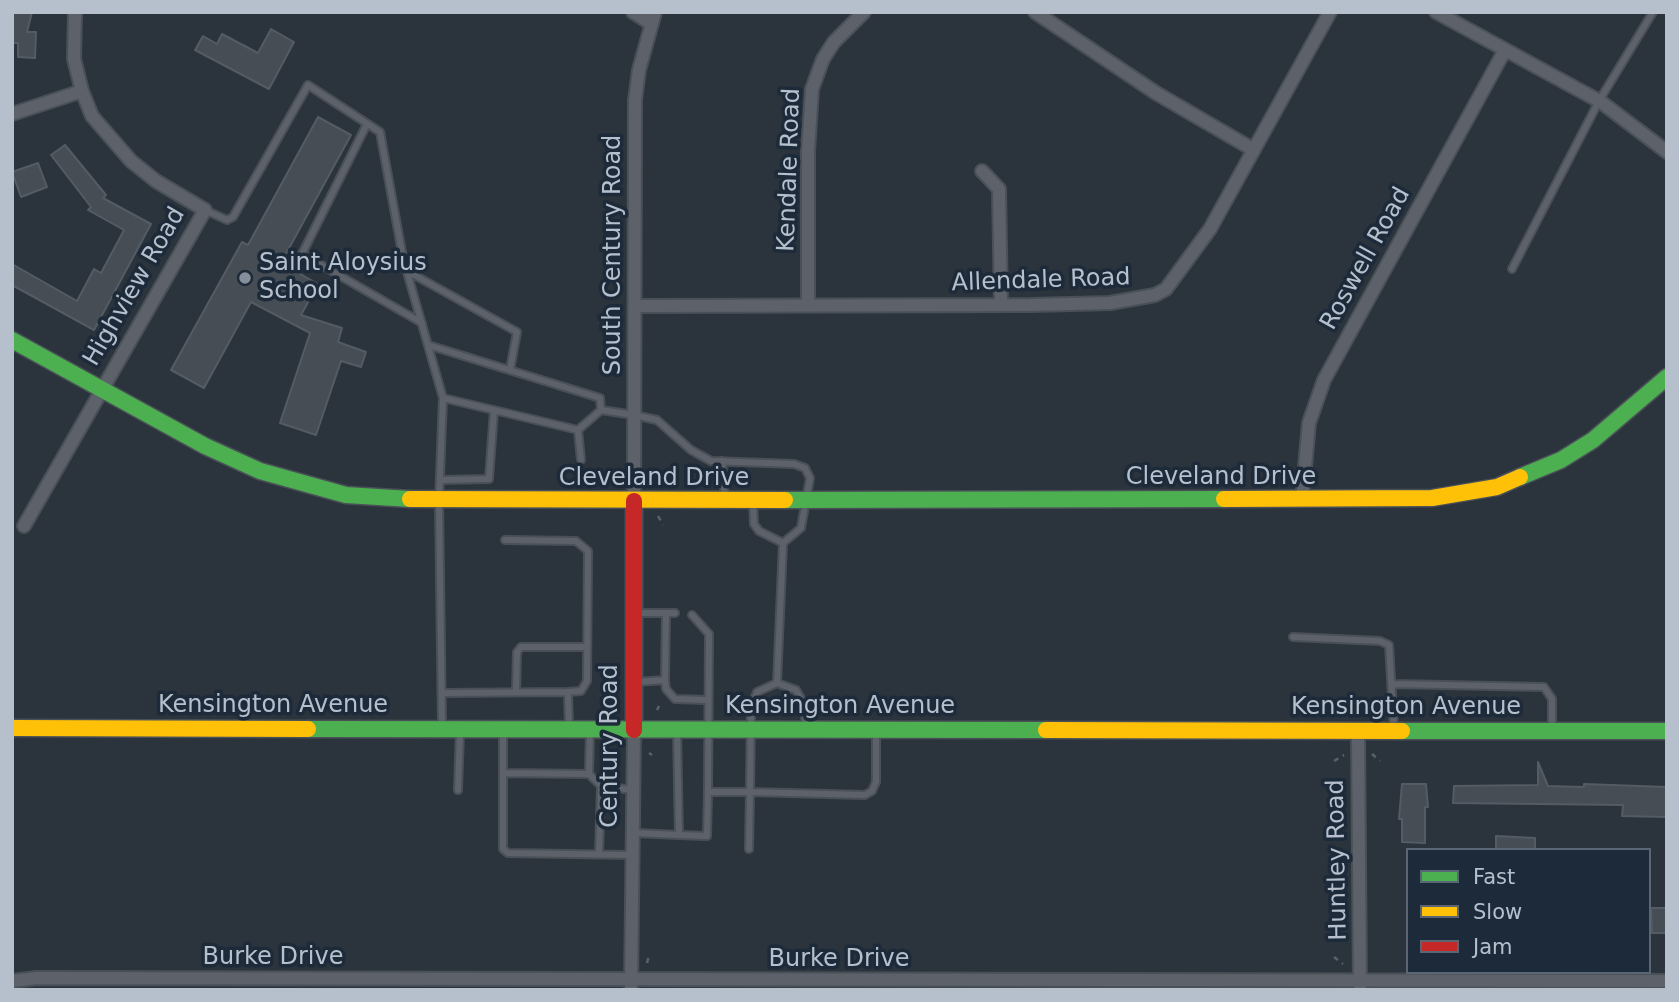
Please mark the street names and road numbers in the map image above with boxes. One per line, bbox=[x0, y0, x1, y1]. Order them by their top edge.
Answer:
street label: Kendale Road bbox=[773, 88, 807, 252]
street label: South Century Road bbox=[600, 135, 628, 375]
street label: Roswell Road bbox=[1315, 183, 1417, 335]
street label: Highview Road bbox=[78, 203, 192, 371]
street label: Allendale Road bbox=[951, 263, 1131, 299]
street label: Cleveland Drive bbox=[1126, 464, 1316, 492]
street label: Cleveland Drive bbox=[559, 465, 749, 493]
street label: Century Road bbox=[597, 664, 625, 828]
street label: Kensington Avenue bbox=[158, 692, 388, 720]
street label: Kensington Avenue bbox=[725, 693, 955, 721]
street label: Kensington Avenue bbox=[1291, 694, 1521, 722]
street label: Huntley Road bbox=[1322, 779, 1354, 941]
street label: Burke Drive bbox=[203, 944, 343, 972]
street label: Burke Drive bbox=[769, 946, 909, 974]

